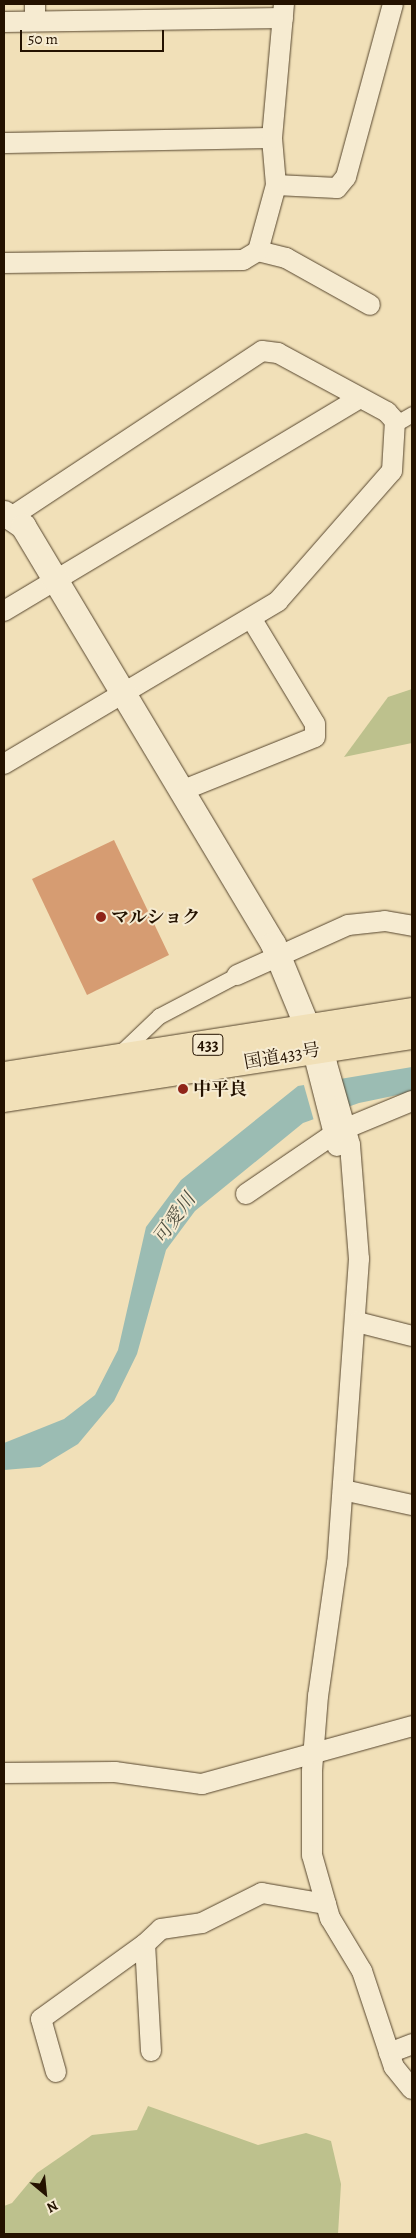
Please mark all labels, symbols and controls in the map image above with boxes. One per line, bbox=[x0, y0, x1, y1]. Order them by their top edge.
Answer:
scale bar bbox=[22, 20, 166, 52]
text: 50 m bbox=[28, 29, 58, 49]
place label: マルショク bbox=[111, 906, 201, 928]
marker: マルショク bbox=[95, 911, 107, 923]
road number: 433 bbox=[192, 1032, 224, 1058]
street label: 国道433号 bbox=[242, 1039, 322, 1073]
place label: 中平良 bbox=[193, 1078, 247, 1100]
marker: 中平良 bbox=[177, 1083, 189, 1095]
water label: 可愛川 bbox=[149, 1189, 201, 1249]
north arrow bbox=[20, 2168, 70, 2218]
text: N bbox=[43, 2196, 61, 2217]

